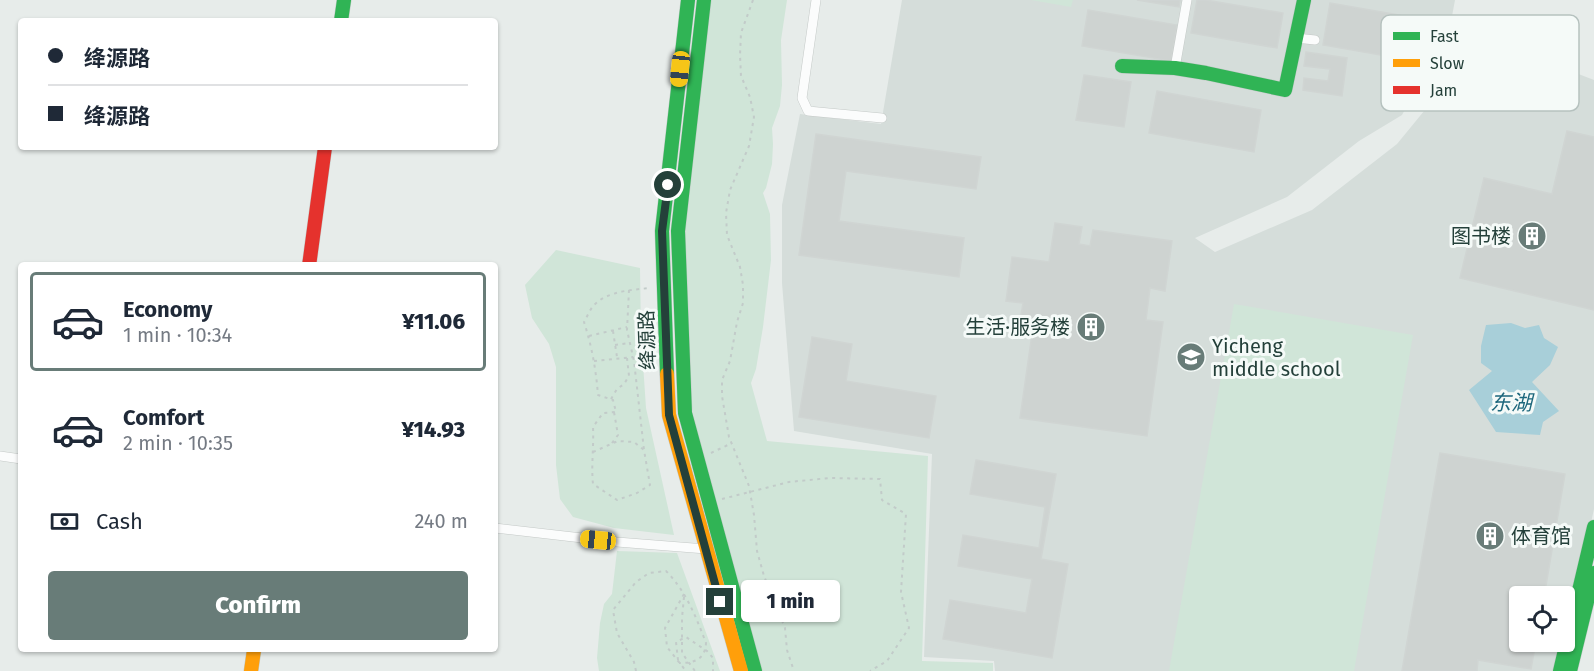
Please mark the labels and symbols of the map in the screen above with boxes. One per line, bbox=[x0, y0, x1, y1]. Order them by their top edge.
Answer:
legend bbox=[1381, 15, 1579, 111]
text: Fast bbox=[1430, 27, 1459, 46]
car bbox=[669, 50, 691, 88]
text: Slow bbox=[1430, 54, 1465, 73]
text: Jam bbox=[1430, 81, 1457, 100]
route start bbox=[654, 171, 681, 198]
building icon: 图书楼 bbox=[1516, 220, 1548, 252]
place label: 图书楼 bbox=[1451, 224, 1511, 248]
street label: 绛源路 bbox=[634, 310, 660, 370]
building icon: 生活·服务楼 bbox=[1075, 311, 1107, 343]
place label: 生活·服务楼 bbox=[965, 315, 1070, 339]
place label: Yicheng middle school bbox=[1212, 334, 1341, 381]
school or university icon: Yicheng middle school bbox=[1175, 341, 1207, 373]
water label: 东湖 bbox=[1490, 390, 1535, 416]
building icon: 体育馆 bbox=[1474, 520, 1506, 552]
place label: 体育馆 bbox=[1511, 524, 1571, 548]
car bbox=[579, 529, 617, 551]
callout: 1 min bbox=[741, 581, 840, 623]
route end bbox=[706, 588, 733, 615]

